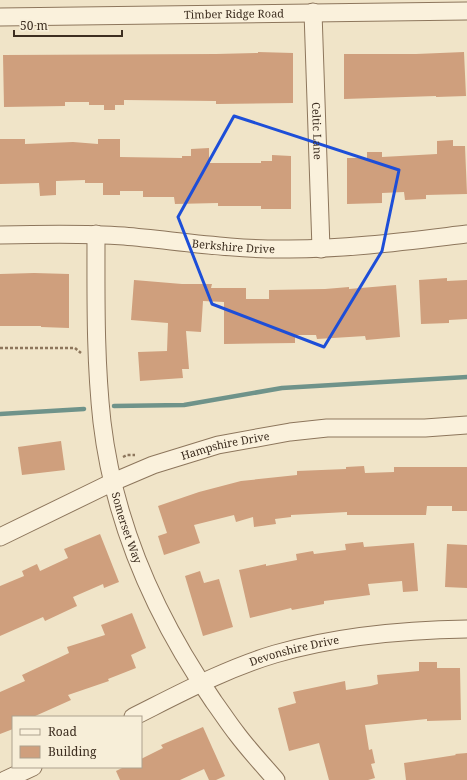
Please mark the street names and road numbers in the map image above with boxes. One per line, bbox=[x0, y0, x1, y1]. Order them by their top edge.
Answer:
street label: Timber Ridge Road bbox=[184, 5, 284, 22]
street label: Celtic Lane bbox=[309, 102, 326, 160]
street label: Berkshire Drive bbox=[191, 235, 275, 256]
street label: Hampshire Drive bbox=[179, 428, 271, 463]
street label: Somerset Way bbox=[109, 490, 146, 566]
street label: Devonshire Drive bbox=[247, 632, 340, 669]

